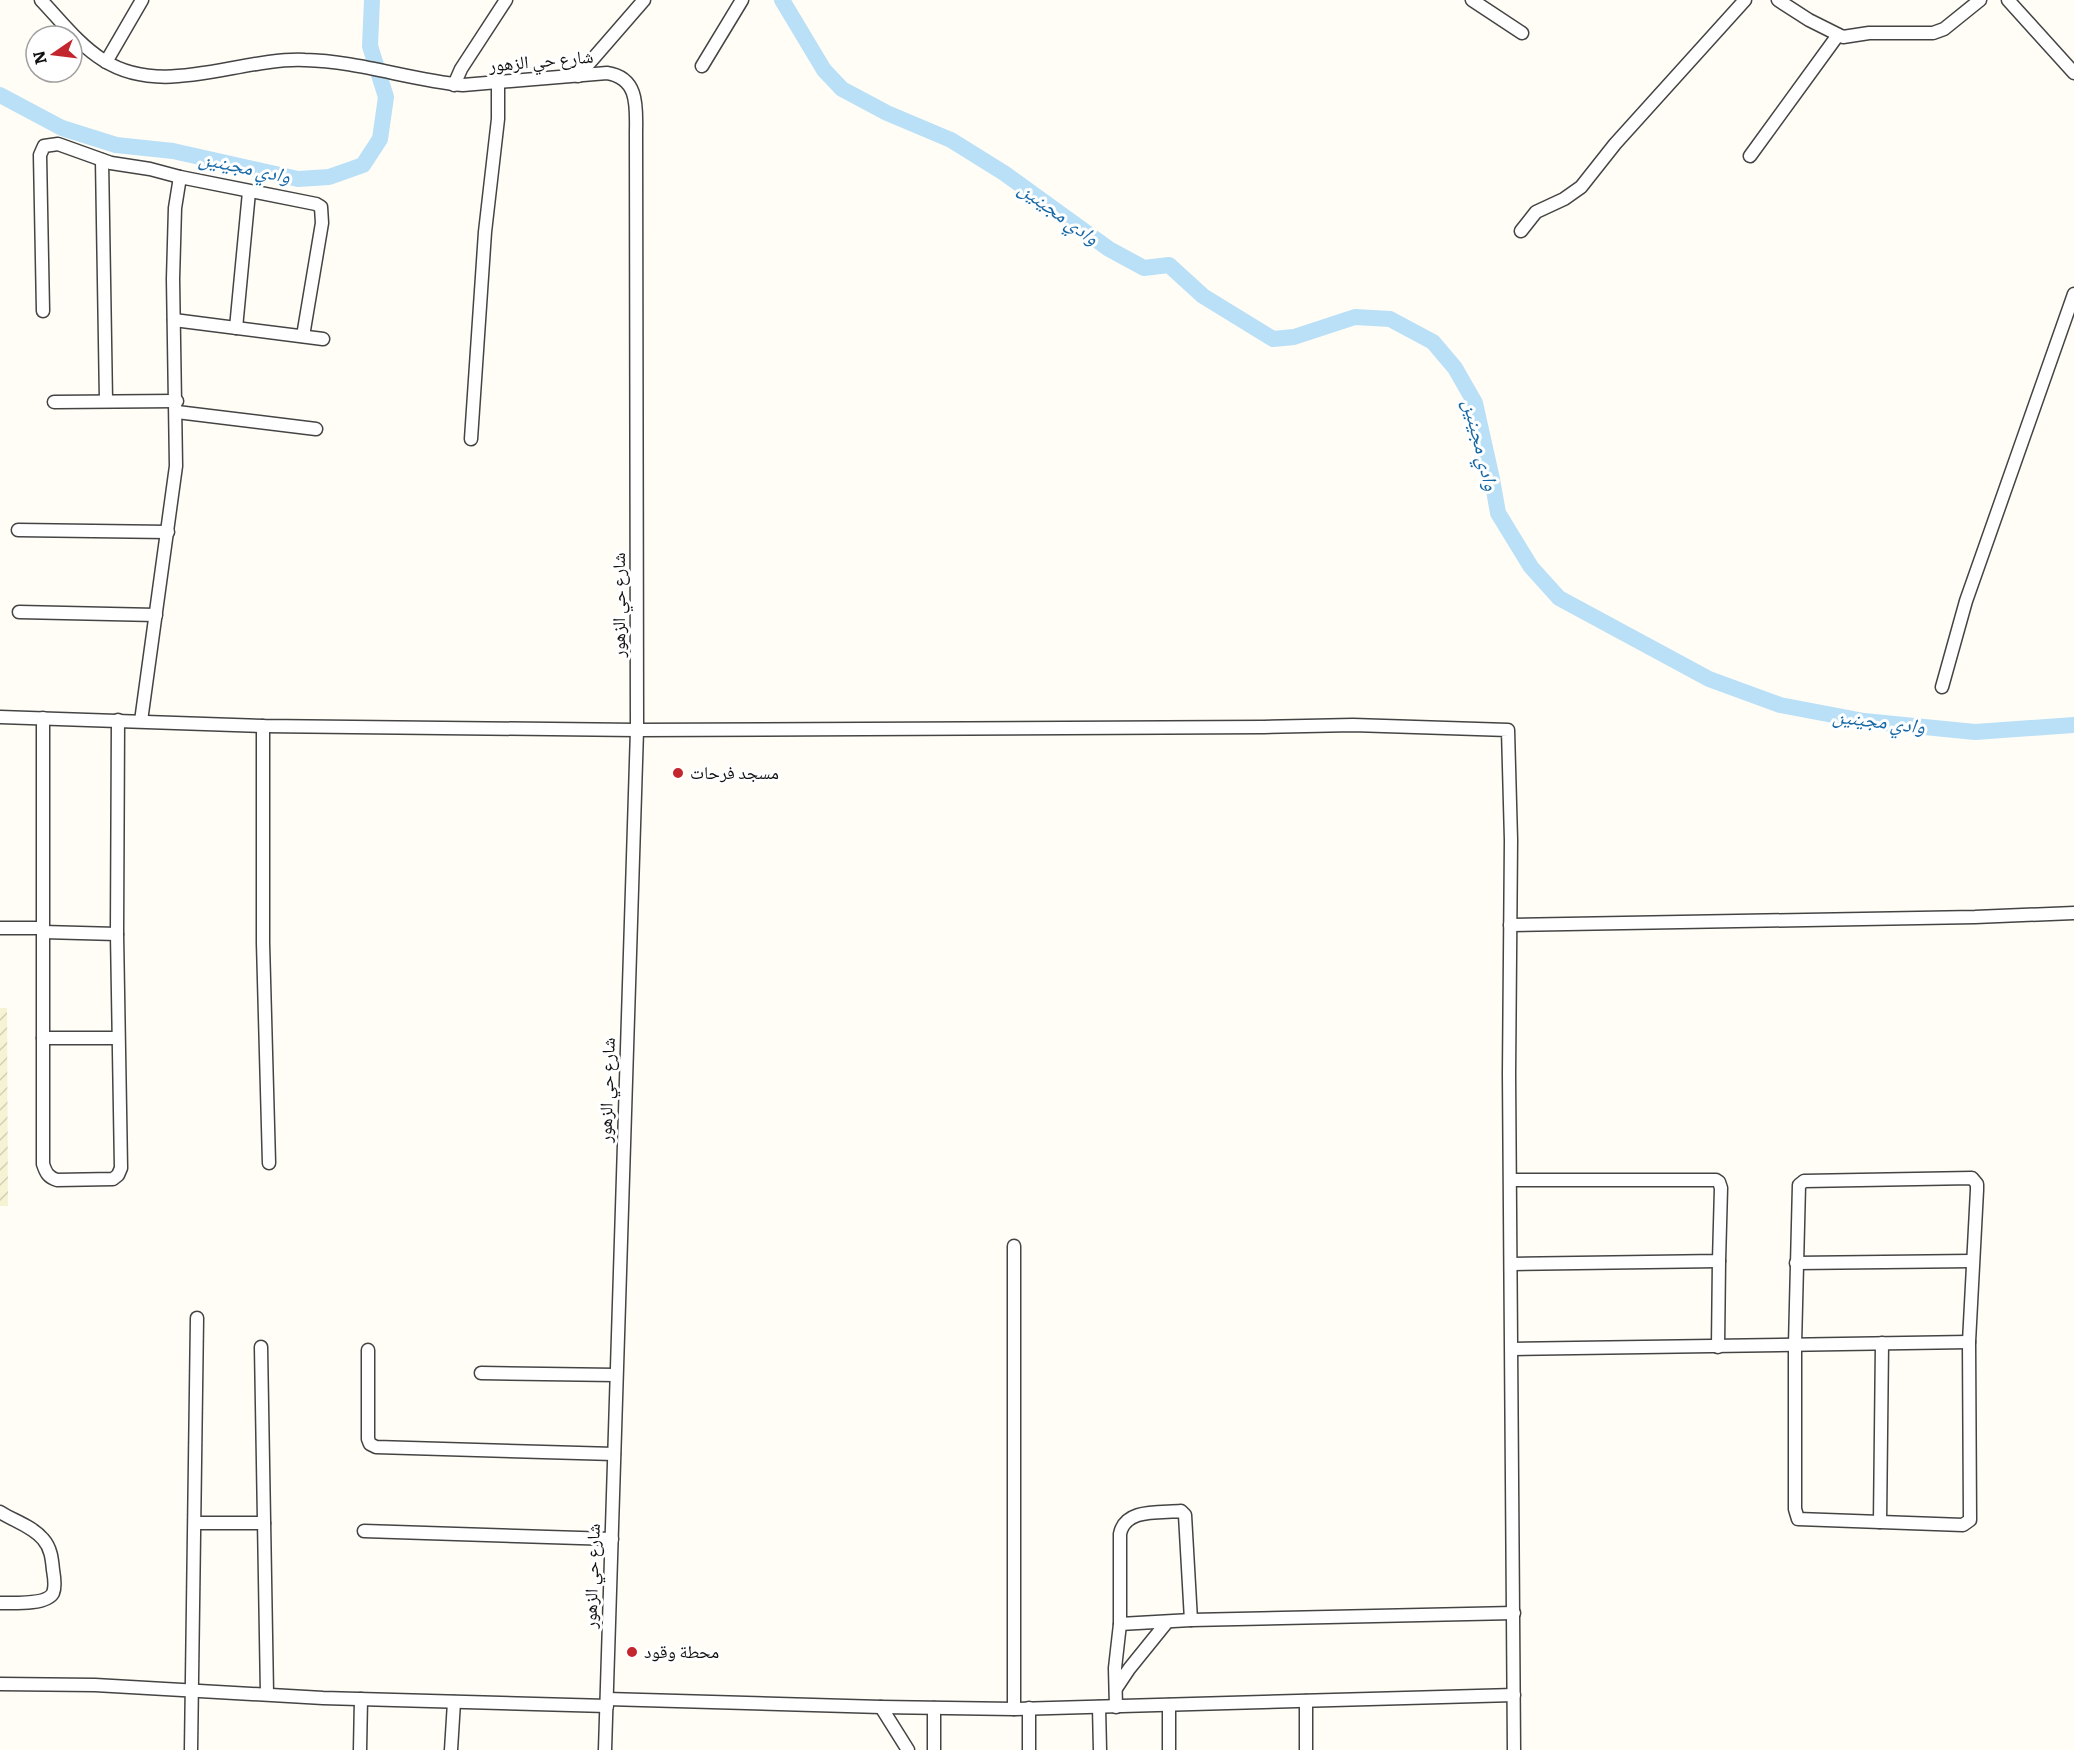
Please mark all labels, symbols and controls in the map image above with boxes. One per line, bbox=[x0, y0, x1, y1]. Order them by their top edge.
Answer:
north arrow bbox=[24, 24, 84, 84]
street label: شارع حي الزهور bbox=[486, 41, 595, 80]
text: N bbox=[25, 48, 52, 67]
water label: وادي مجينين bbox=[196, 141, 294, 192]
water label: وادي مجينين bbox=[1012, 172, 1107, 253]
water label: وادي مجينين bbox=[1454, 396, 1509, 494]
street label: شارع حي الزهور bbox=[604, 552, 634, 659]
water label: وادي مجينين bbox=[1831, 698, 1927, 743]
place label: مسجد فرحات bbox=[690, 758, 779, 785]
marker: مسجد فرحات bbox=[671, 766, 685, 780]
street label: شارع حي الزهور bbox=[590, 1037, 623, 1144]
street label: شارع حي الزهور bbox=[575, 1523, 608, 1630]
place label: محطة وقود bbox=[644, 1637, 719, 1664]
marker: محطة وقود bbox=[625, 1645, 639, 1659]

